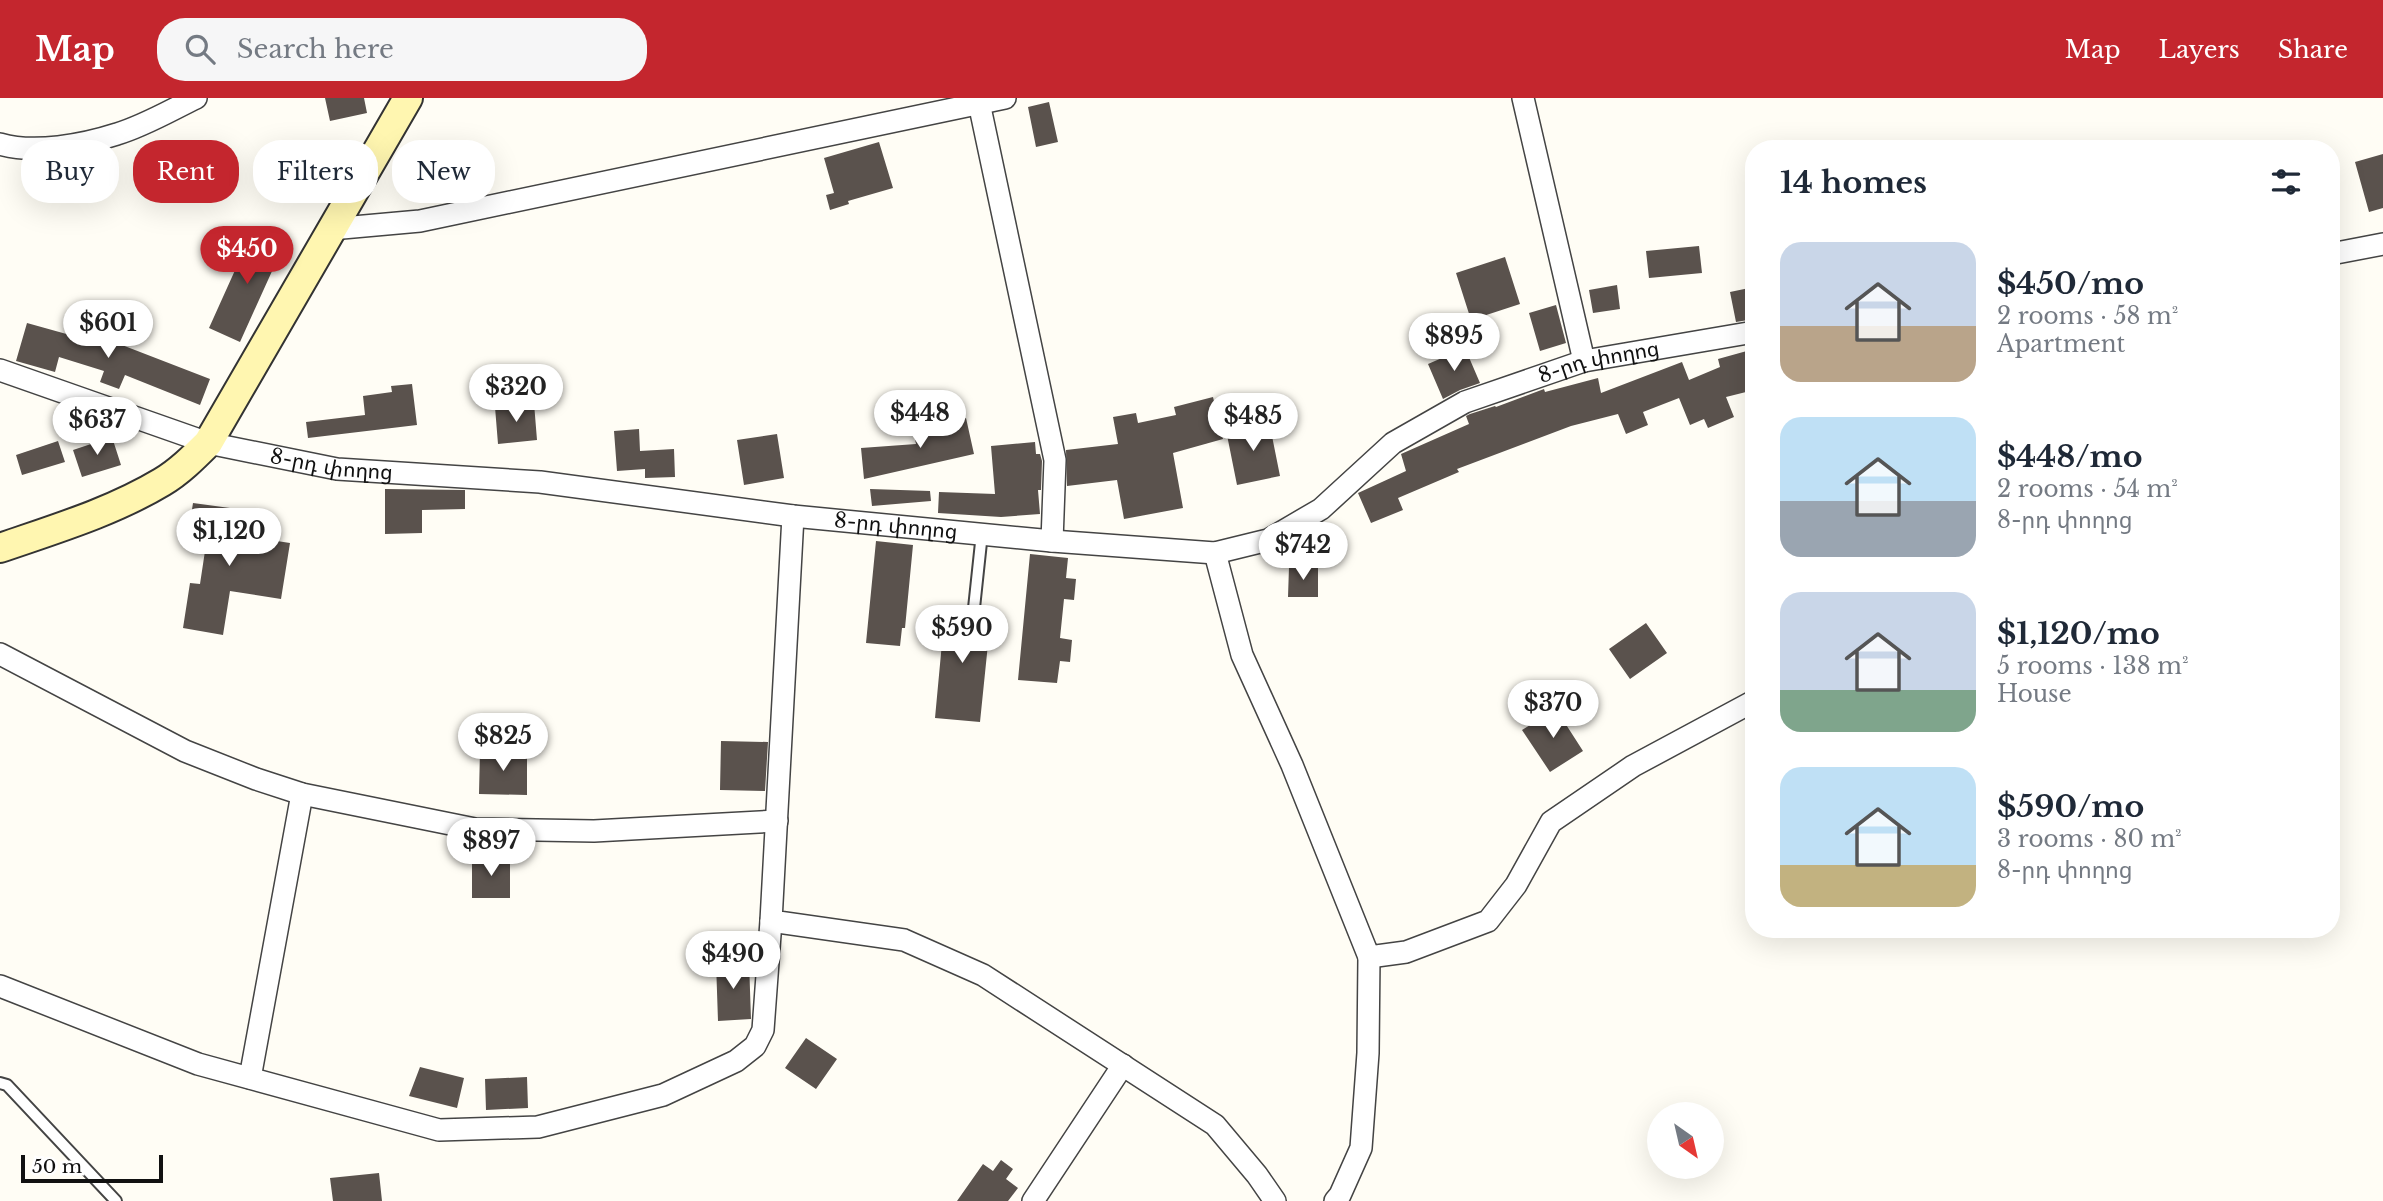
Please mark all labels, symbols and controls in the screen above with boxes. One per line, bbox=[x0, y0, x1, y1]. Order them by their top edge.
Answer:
search box bbox=[157, 18, 647, 81]
text: Map bbox=[35, 29, 115, 70]
icon: search bbox=[181, 30, 219, 68]
text: Search here bbox=[237, 33, 394, 65]
text: Map bbox=[2065, 35, 2121, 64]
text: Layers bbox=[2159, 35, 2240, 64]
text: Share bbox=[2278, 35, 2348, 64]
chip: Buy bbox=[21, 140, 119, 203]
chip: Rent bbox=[133, 140, 239, 203]
chip: Filters bbox=[253, 140, 378, 203]
chip: New bbox=[392, 140, 495, 203]
icon: filters bbox=[2267, 163, 2305, 201]
text: 14 homes bbox=[1780, 164, 1927, 201]
pin: $450 bbox=[206, 226, 288, 286]
text: $450 bbox=[216, 235, 278, 263]
text: $450/mo bbox=[1997, 265, 2144, 302]
icon: home bbox=[1836, 270, 1920, 354]
pin: $601 bbox=[67, 300, 149, 360]
text: 2 rooms · 58 m² bbox=[1997, 302, 2178, 330]
text: $601 bbox=[79, 309, 137, 337]
pin: $895 bbox=[1413, 314, 1495, 373]
text: $895 bbox=[1425, 322, 1483, 350]
text: Apartment bbox=[1997, 330, 2125, 358]
street label: 8-րդ փողոց bbox=[1535, 335, 1661, 389]
pin: $320 bbox=[475, 364, 557, 424]
text: $320 bbox=[485, 373, 547, 401]
pin: $448 bbox=[879, 390, 961, 450]
pin: $485 bbox=[1212, 394, 1294, 453]
pin: $637 bbox=[56, 398, 138, 457]
text: $448 bbox=[890, 399, 950, 427]
text: $485 bbox=[1224, 402, 1282, 430]
text: $637 bbox=[69, 406, 125, 434]
text: $448/mo bbox=[1997, 438, 2143, 475]
street label: 8-րդ փողոց bbox=[268, 443, 394, 486]
icon: home bbox=[1836, 445, 1920, 529]
text: 2 rooms · 54 m² bbox=[1997, 475, 2178, 503]
text: 8-րդ փողոց bbox=[1997, 506, 2133, 534]
street label: 8-րդ փողոց bbox=[833, 507, 959, 545]
pin: $1,120 bbox=[172, 508, 286, 568]
text: $1,120 bbox=[192, 517, 266, 545]
pin: $742 bbox=[1262, 522, 1344, 582]
text: $742 bbox=[1275, 531, 1331, 559]
pin: $590 bbox=[921, 606, 1003, 665]
text: $590 bbox=[931, 614, 993, 642]
text: $1,120/mo bbox=[1997, 615, 2160, 652]
icon: home bbox=[1836, 620, 1920, 704]
text: 5 rooms · 138 m² bbox=[1997, 652, 2189, 680]
pin: $370 bbox=[1512, 680, 1594, 740]
text: House bbox=[1997, 680, 2072, 708]
text: $370 bbox=[1524, 689, 1582, 717]
pin: $825 bbox=[462, 714, 544, 773]
text: $825 bbox=[474, 722, 532, 750]
text: $590/mo bbox=[1997, 788, 2144, 825]
icon: home bbox=[1836, 795, 1920, 879]
pin: $897 bbox=[450, 818, 532, 878]
text: 3 rooms · 80 m² bbox=[1997, 825, 2182, 853]
text: $897 bbox=[463, 827, 519, 855]
text: 8-րդ փողոց bbox=[1997, 856, 2133, 884]
pin: $490 bbox=[692, 932, 774, 991]
text: $490 bbox=[702, 940, 764, 968]
north arrow bbox=[1647, 1102, 1724, 1180]
map controls bbox=[1647, 1102, 1724, 1179]
scale bar bbox=[21, 1152, 163, 1184]
text: 50 m bbox=[32, 1155, 82, 1178]

